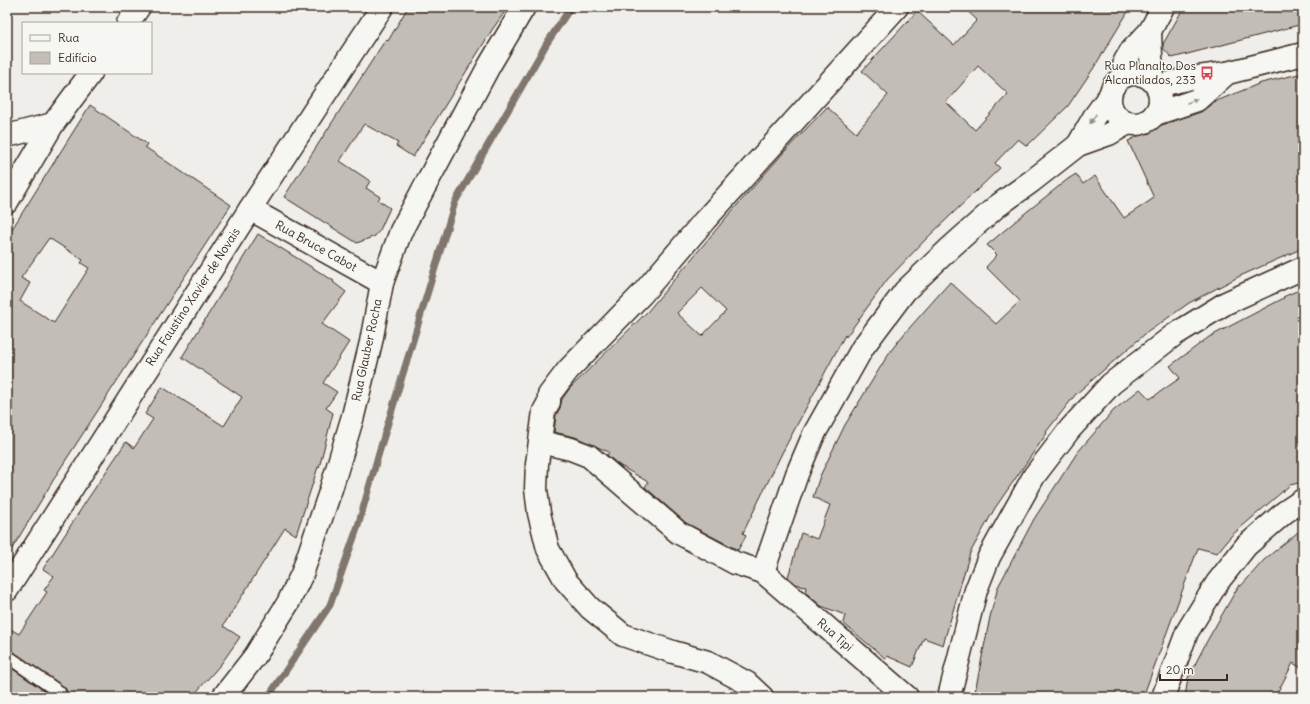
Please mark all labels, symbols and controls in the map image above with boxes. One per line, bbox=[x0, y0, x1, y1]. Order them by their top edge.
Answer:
legend bbox=[22, 22, 152, 74]
text: Rua bbox=[58, 30, 80, 45]
text: Edifício bbox=[58, 50, 97, 65]
place label: Rua Planalto Dos Alcantilados, 233 bbox=[1104, 58, 1196, 87]
bus stop icon: Rua Planalto Dos Alcantilados, 233 bbox=[1199, 65, 1215, 81]
one-way arrow bbox=[1187, 98, 1199, 104]
one-way arrow bbox=[1089, 114, 1097, 124]
street label: Rua Bruce Cabot bbox=[273, 217, 360, 274]
street label: Rua Faustino Xavier de Novais bbox=[142, 225, 243, 369]
street label: Rua Glauber Rocha bbox=[348, 297, 385, 403]
street label: Rua Tipi bbox=[814, 615, 856, 654]
scale bar bbox=[1160, 656, 1227, 682]
text: 20 m bbox=[1166, 662, 1194, 677]

